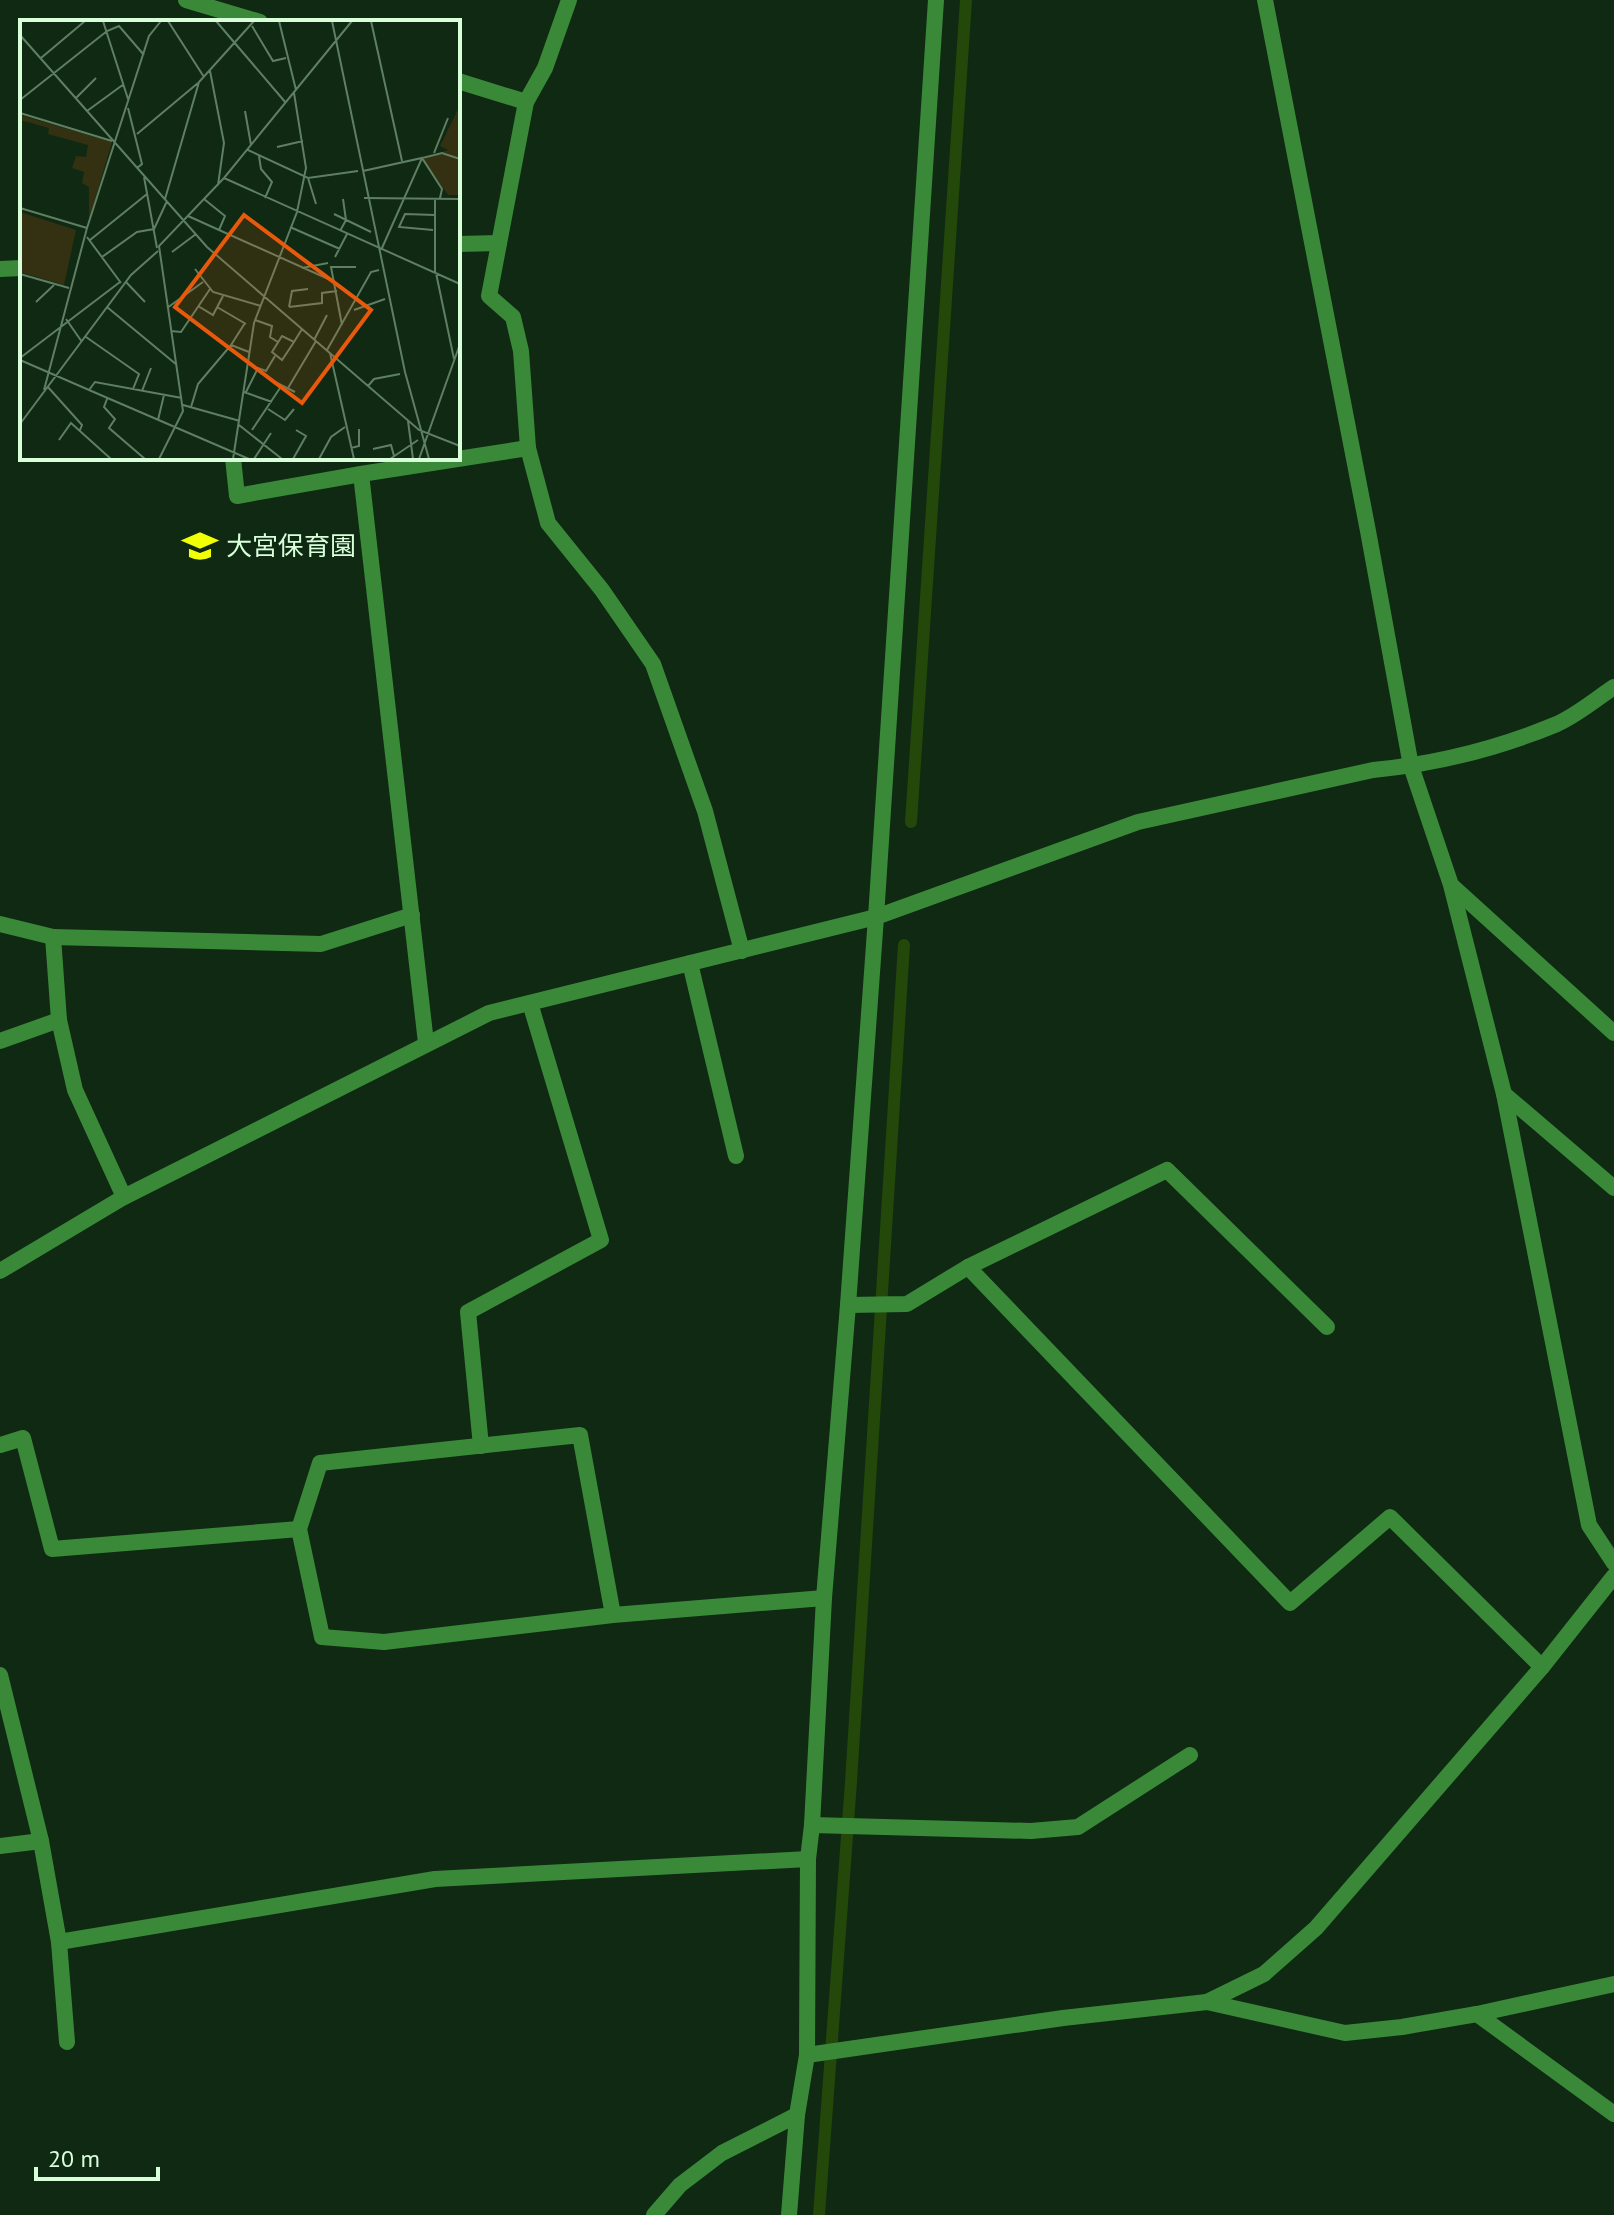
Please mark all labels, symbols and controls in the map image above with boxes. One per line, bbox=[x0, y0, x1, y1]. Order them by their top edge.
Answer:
inset map bbox=[20, 20, 460, 460]
school or university icon: 大宮保育園 bbox=[181, 527, 219, 565]
place label: 大宮保育園 bbox=[226, 529, 356, 562]
scale bar bbox=[36, 2131, 158, 2181]
text: 20 m bbox=[48, 2143, 100, 2174]

